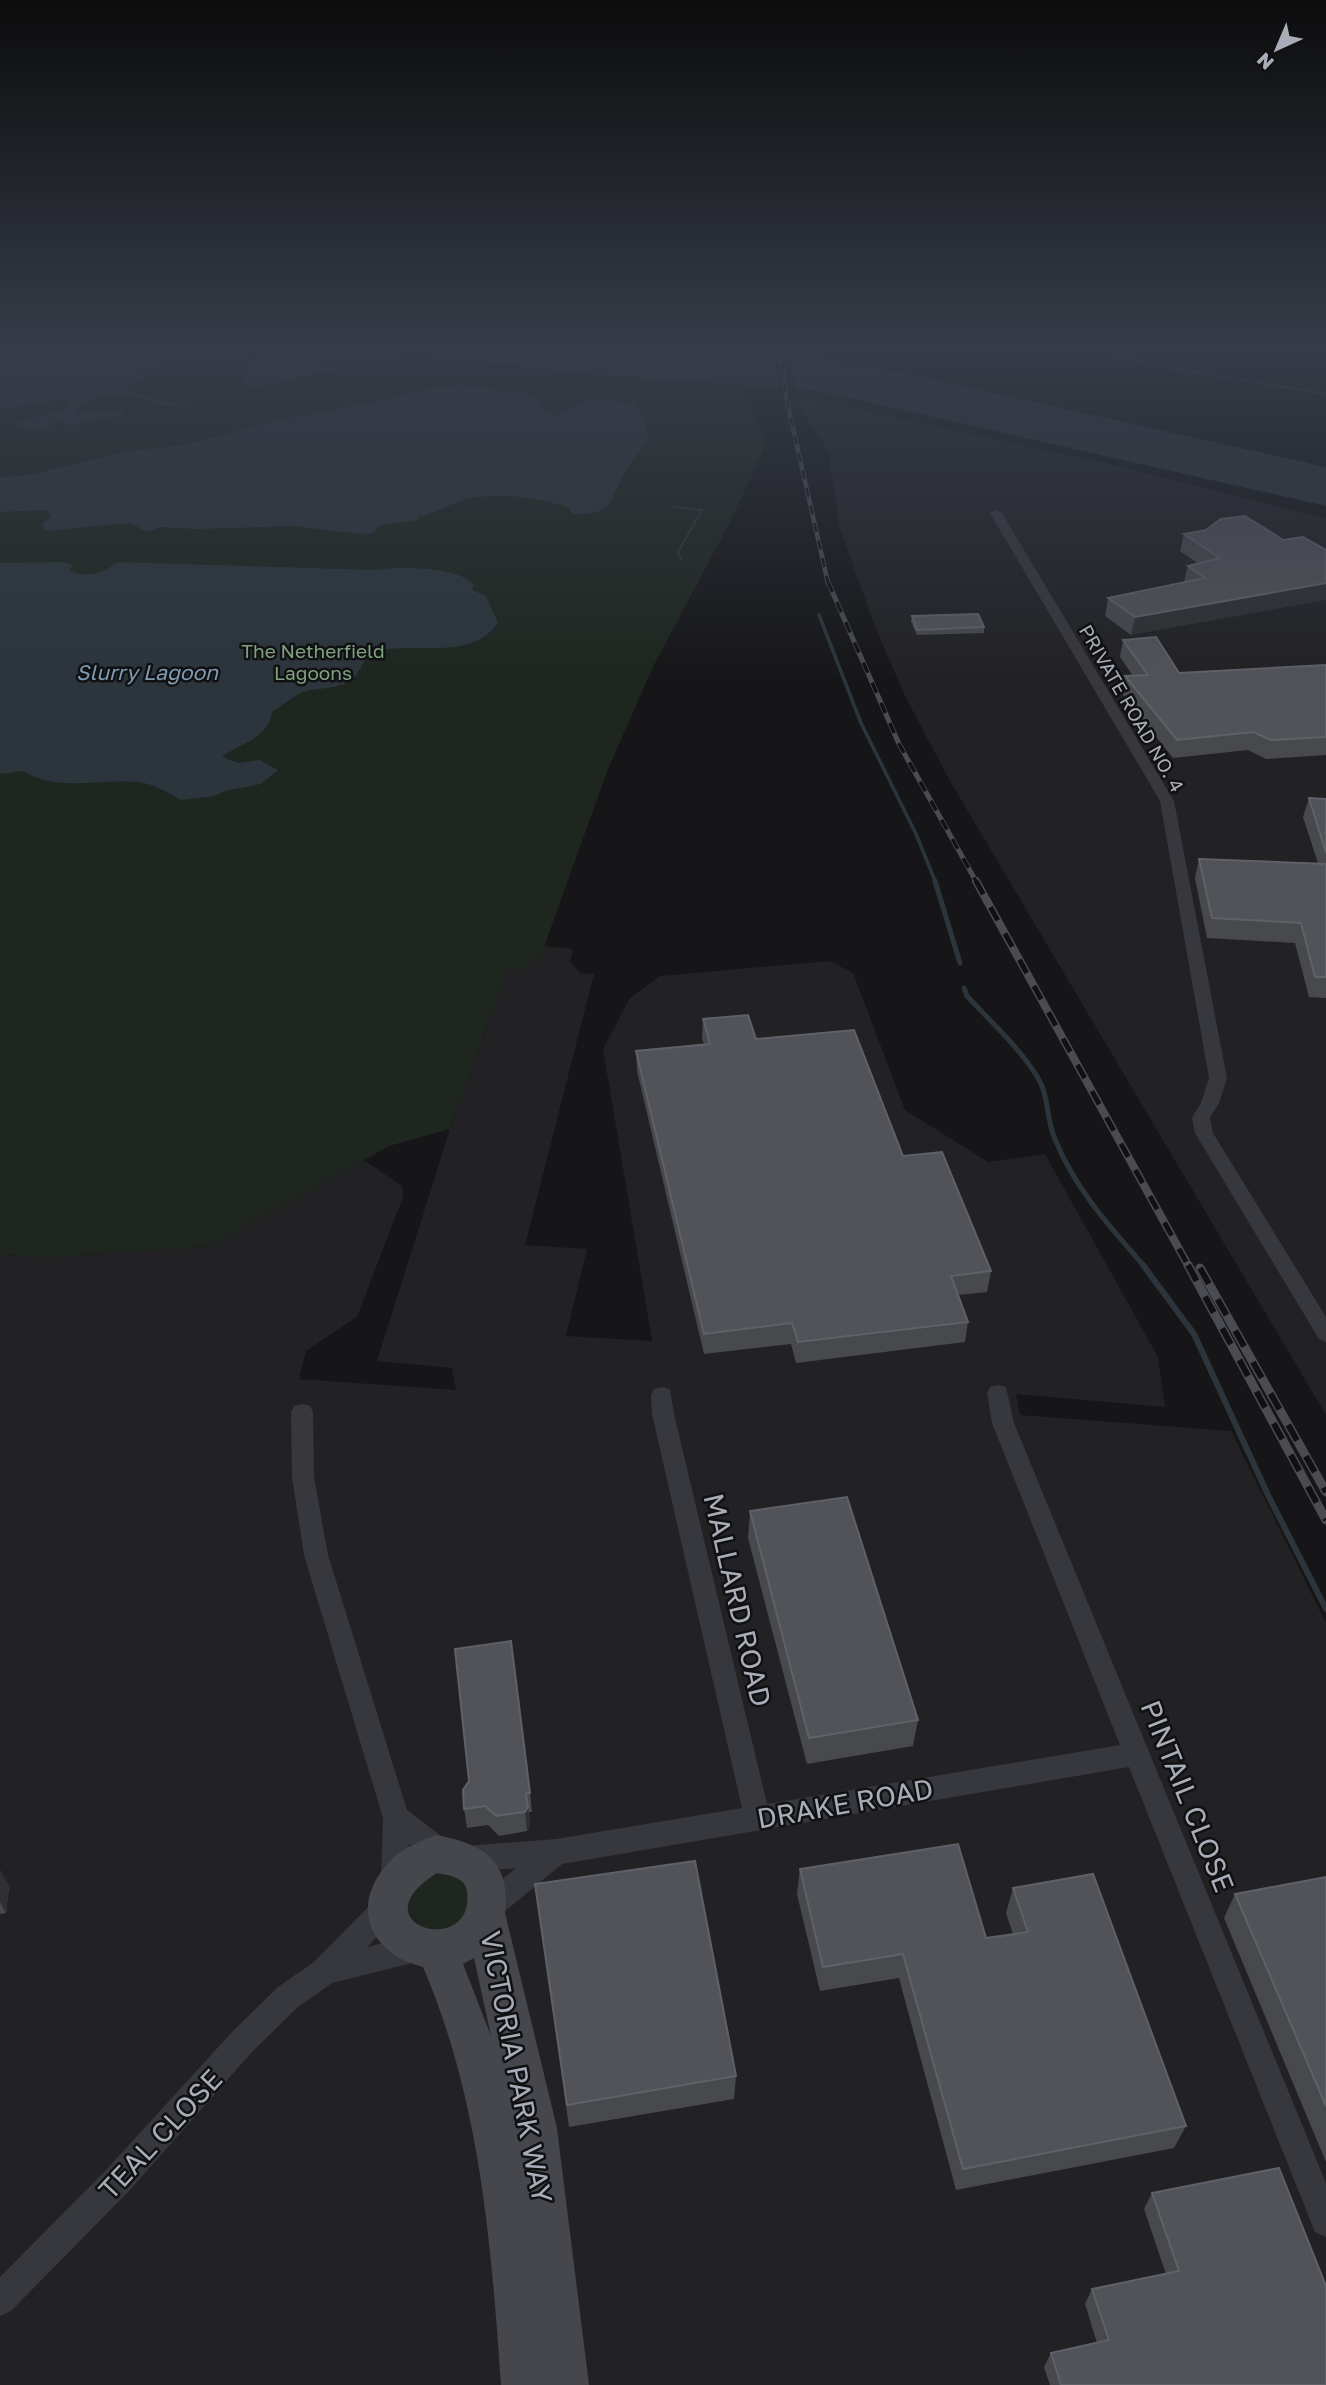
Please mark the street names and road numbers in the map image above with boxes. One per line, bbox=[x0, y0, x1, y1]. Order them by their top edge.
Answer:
street label: PRIVATE ROAD NO. 4 bbox=[1075, 620, 1189, 796]
street label: MALLARD ROAD bbox=[697, 1490, 779, 1710]
street label: PINTAIL CLOSE bbox=[1135, 1695, 1241, 1897]
street label: DRAKE ROAD bbox=[754, 1771, 936, 1835]
street label: VICTORIA PARK WAY bbox=[474, 1928, 560, 2206]
street label: TEAL CLOSE bbox=[91, 2062, 229, 2206]

